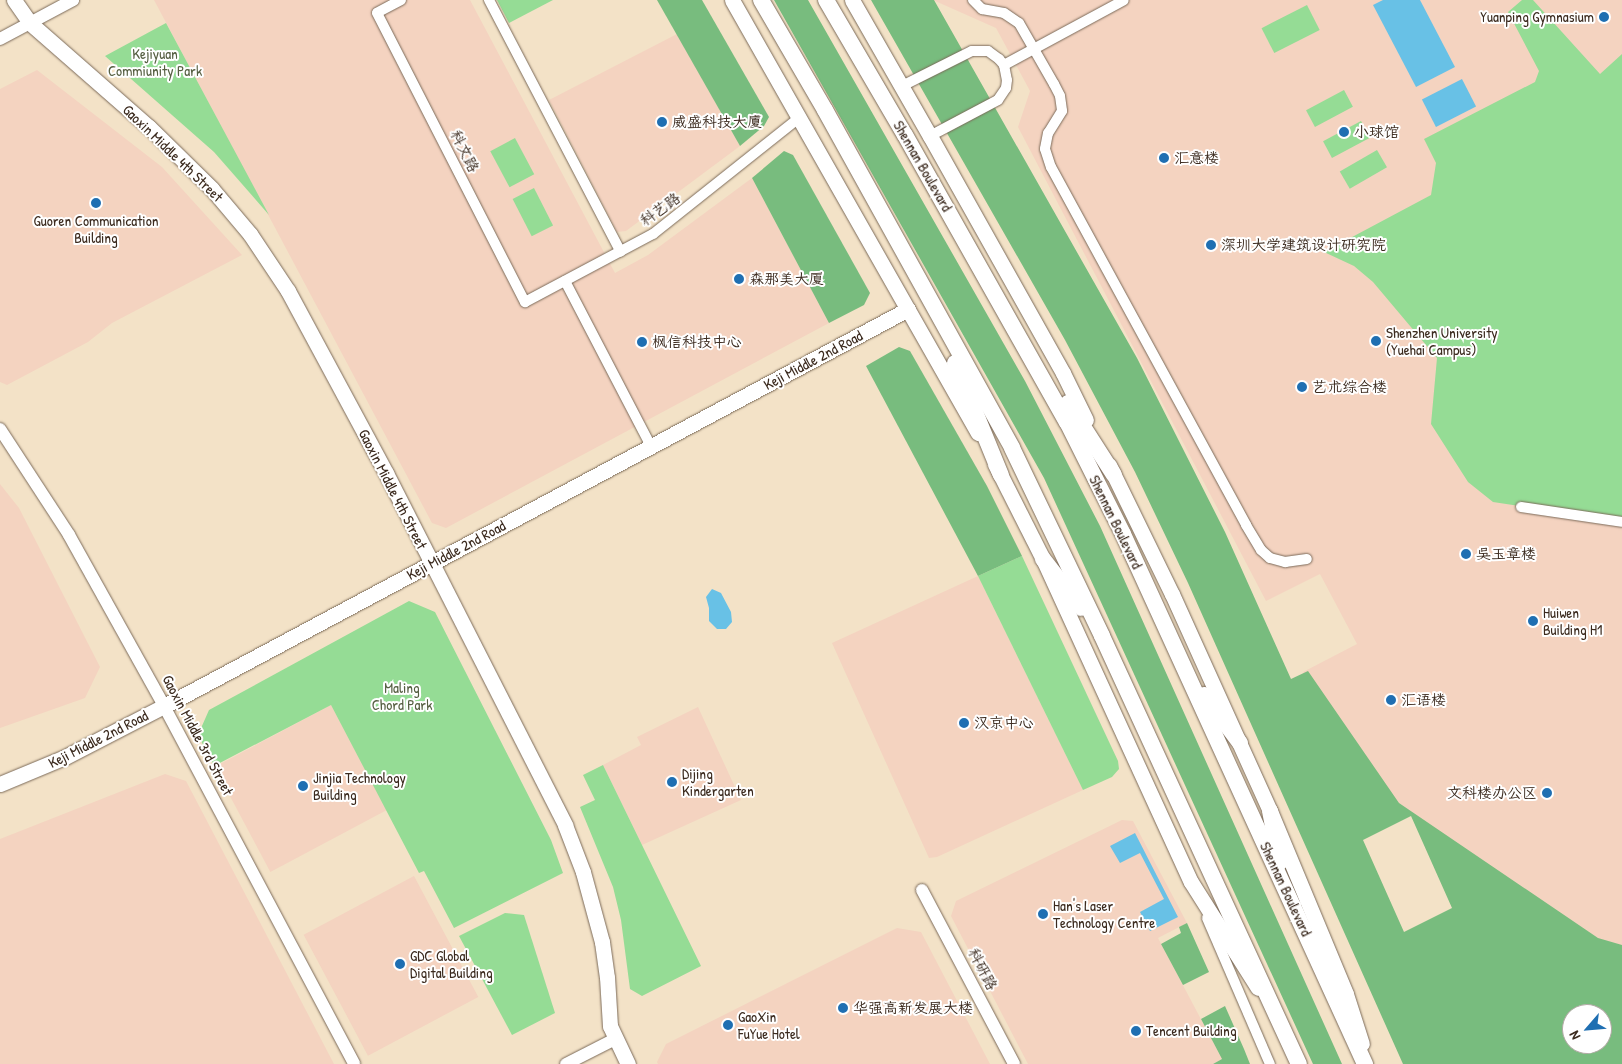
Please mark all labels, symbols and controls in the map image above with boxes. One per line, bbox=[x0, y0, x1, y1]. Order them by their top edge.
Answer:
place label: Yuanping Gymnasium bbox=[1480, 8, 1594, 26]
marker: Yuanping Gymnasium bbox=[1598, 11, 1610, 23]
park label: Kejiyuan Commiunity Park bbox=[108, 44, 202, 79]
street label: Gaoxin Middle 4th Street bbox=[119, 101, 227, 205]
place label: 威盛科技大廈 bbox=[672, 113, 762, 131]
marker: 威盛科技大廈 bbox=[656, 116, 668, 128]
street label: Shennan Boulevard bbox=[890, 117, 956, 215]
place label: 小球馆 bbox=[1354, 123, 1399, 141]
marker: 小球馆 bbox=[1338, 126, 1350, 138]
street label: 科文路 bbox=[447, 127, 483, 175]
place label: 汇意楼 bbox=[1174, 149, 1219, 167]
marker: 汇意楼 bbox=[1158, 152, 1170, 164]
street label: 科艺路 bbox=[637, 188, 683, 230]
marker: Guoren Communication Building bbox=[90, 197, 102, 209]
place label: Guoren Communication Building bbox=[33, 211, 159, 246]
place label: 深圳大学建筑设计研究院 bbox=[1221, 236, 1386, 254]
marker: 深圳大学建筑设计研究院 bbox=[1205, 239, 1217, 251]
place label: 森那美大厦 bbox=[749, 270, 824, 288]
marker: 森那美大厦 bbox=[733, 273, 745, 285]
place label: Shenzhen University (Yuehai Campus) bbox=[1386, 323, 1498, 358]
street label: Keji Middle 2nd Road bbox=[761, 326, 865, 394]
place label: 枫信科技中心 bbox=[652, 333, 742, 351]
marker: Shenzhen University (Yuehai Campus) bbox=[1370, 335, 1382, 347]
marker: 枫信科技中心 bbox=[636, 336, 648, 348]
place label: 艺术综合楼 bbox=[1312, 378, 1387, 396]
marker: 艺术综合楼 bbox=[1296, 381, 1308, 393]
street label: Gaoxin Middle 4th Street bbox=[355, 426, 431, 552]
street label: Shennan Boulevard bbox=[1086, 472, 1146, 572]
street label: Keji Middle 2nd Road bbox=[404, 516, 508, 584]
place label: 吴玉章楼 bbox=[1476, 545, 1536, 563]
marker: 吴玉章楼 bbox=[1460, 548, 1472, 560]
place label: Huiwen Building H1 bbox=[1543, 603, 1603, 638]
marker: Huiwen Building H1 bbox=[1527, 615, 1539, 627]
street label: Gaoxin Middle 3rd Street bbox=[159, 672, 237, 798]
park label: Maling Chord Park bbox=[372, 678, 432, 713]
place label: 汇语楼 bbox=[1401, 691, 1446, 709]
marker: 汇语楼 bbox=[1385, 694, 1397, 706]
street label: Keji Middle 2nd Road bbox=[45, 706, 151, 772]
place label: 汉京中心 bbox=[974, 714, 1034, 732]
marker: 汉京中心 bbox=[958, 717, 970, 729]
place label: Dijing Kindergarten bbox=[682, 764, 754, 799]
place label: Jinjia Technology Building bbox=[313, 768, 406, 803]
marker: Dijing Kindergarten bbox=[666, 776, 678, 788]
marker: Jinjia Technology Building bbox=[297, 780, 309, 792]
place label: 文科楼办公区 bbox=[1447, 784, 1537, 802]
marker: 文科楼办公区 bbox=[1541, 787, 1553, 799]
street label: Shennan Boulevard bbox=[1256, 839, 1316, 939]
place label: Han's Laser Technology Centre bbox=[1053, 896, 1155, 931]
marker: Han's Laser Technology Centre bbox=[1037, 908, 1049, 920]
street label: 科研路 bbox=[964, 945, 1002, 993]
place label: GDC Global Digital Building bbox=[410, 946, 493, 981]
marker: GDC Global Digital Building bbox=[394, 958, 406, 970]
place label: 华强高新发展大楼 bbox=[853, 999, 973, 1017]
marker: 华强高新发展大楼 bbox=[837, 1002, 849, 1014]
north arrow bbox=[1562, 1004, 1612, 1054]
place label: GaoXin FuYue Hotel bbox=[738, 1007, 800, 1042]
marker: GaoXin FuYue Hotel bbox=[722, 1019, 734, 1031]
place label: Tencent Building bbox=[1146, 1022, 1237, 1040]
marker: Tencent Building bbox=[1130, 1025, 1142, 1037]
text: N bbox=[1564, 1028, 1584, 1043]

